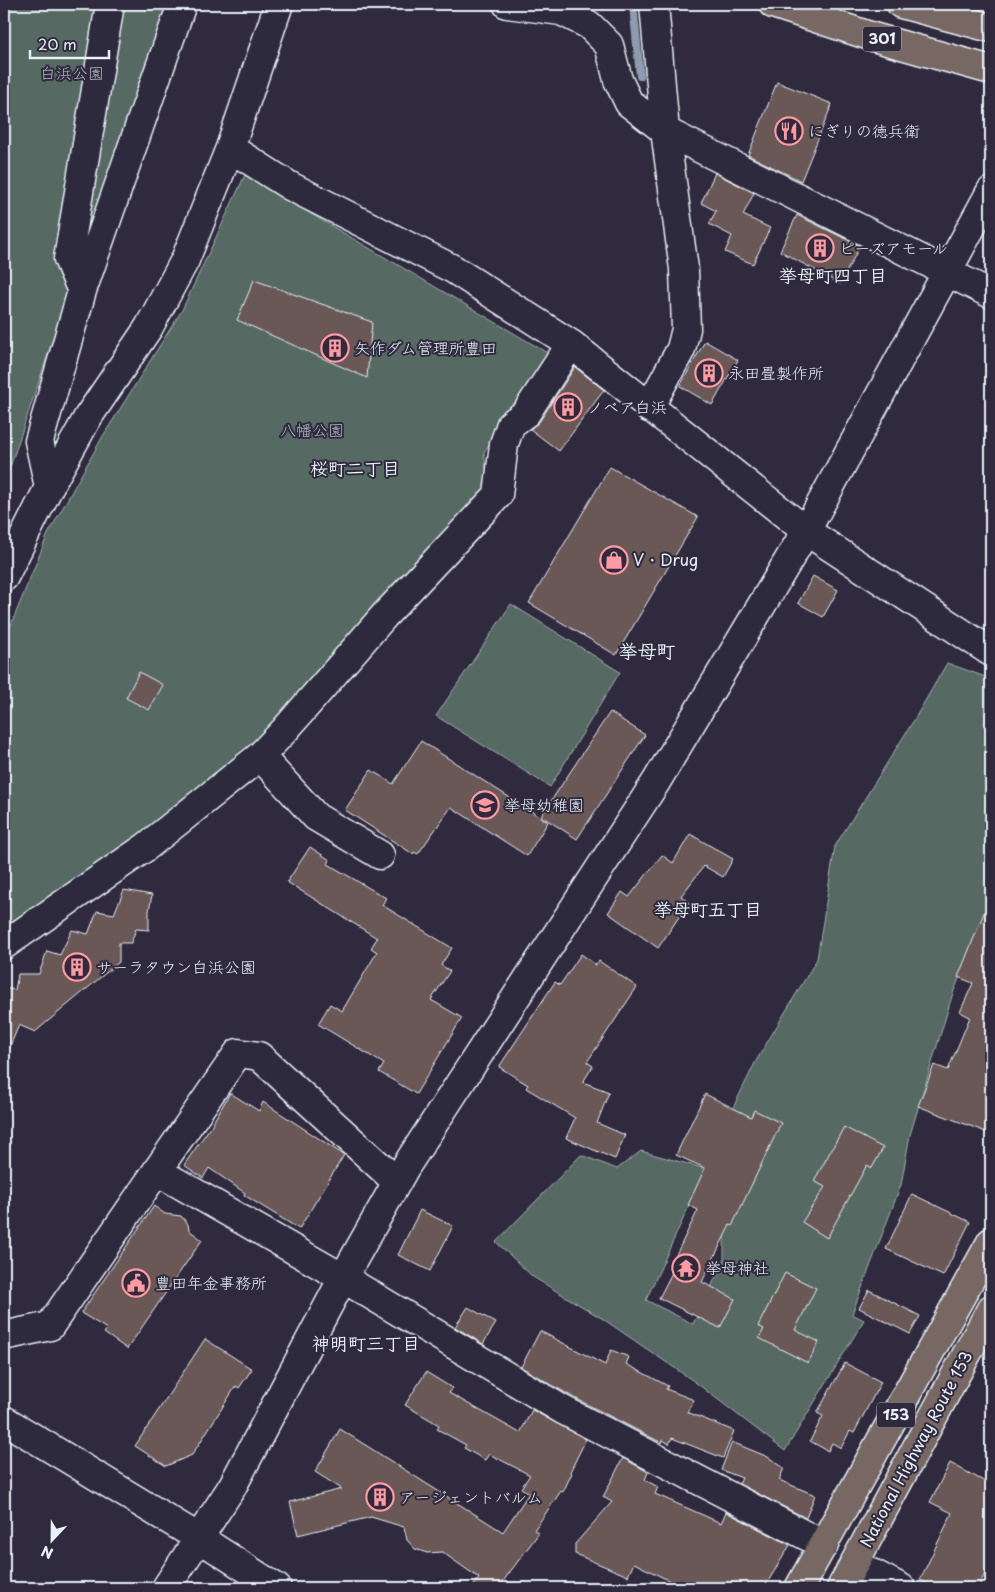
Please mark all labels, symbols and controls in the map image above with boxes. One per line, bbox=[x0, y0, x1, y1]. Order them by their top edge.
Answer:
road number: 301 bbox=[863, 26, 901, 52]
scale bar bbox=[30, 28, 109, 60]
text: 20 m bbox=[38, 32, 77, 55]
park label: 白浜公園 bbox=[40, 60, 104, 84]
restaurant icon: にぎりの徳兵衛 bbox=[774, 116, 804, 146]
place label: にぎりの徳兵衛 bbox=[808, 118, 920, 142]
building icon: ピーズアモール bbox=[805, 233, 835, 263]
place label: ピーズアモール bbox=[839, 235, 948, 259]
district label: 挙母町四丁目 bbox=[779, 261, 887, 288]
building icon: 矢作ダム管理所豊田 bbox=[320, 333, 350, 363]
place label: 矢作ダム管理所豊田 bbox=[354, 335, 497, 359]
building icon: 永田畳製作所 bbox=[694, 358, 724, 388]
place label: 永田畳製作所 bbox=[728, 360, 824, 384]
building icon: ノベア白浜 bbox=[553, 392, 583, 422]
place label: ノベア白浜 bbox=[587, 394, 667, 418]
park label: 八幡公園 bbox=[280, 417, 344, 441]
district label: 桜町二丁目 bbox=[310, 454, 400, 481]
shop icon: V・Drug bbox=[599, 545, 629, 575]
place label: V・Drug bbox=[633, 547, 698, 571]
district label: 挙母町 bbox=[618, 636, 676, 664]
school or university icon: 挙母幼稚園 bbox=[470, 790, 500, 820]
place label: 挙母幼稚園 bbox=[504, 792, 584, 816]
district label: 挙母町五丁目 bbox=[654, 895, 762, 922]
building icon: サーラタウン白浜公園 bbox=[62, 952, 92, 982]
place label: サーラタウン白浜公園 bbox=[96, 954, 256, 978]
temple icon: 挙母神社 bbox=[671, 1253, 701, 1283]
place label: 挙母神社 bbox=[705, 1255, 769, 1279]
public building icon: 豊田年金事務所 bbox=[121, 1268, 151, 1298]
place label: 豊田年金事務所 bbox=[155, 1270, 267, 1294]
district label: 神明町三丁目 bbox=[312, 1329, 420, 1356]
street label: National Highway Route 153 bbox=[853, 1346, 977, 1551]
road number: 153 bbox=[877, 1402, 915, 1428]
building icon: アージェントバルム bbox=[365, 1482, 395, 1512]
place label: アージェントバルム bbox=[399, 1484, 543, 1508]
north arrow bbox=[28, 1514, 78, 1564]
text: N bbox=[38, 1541, 56, 1564]

